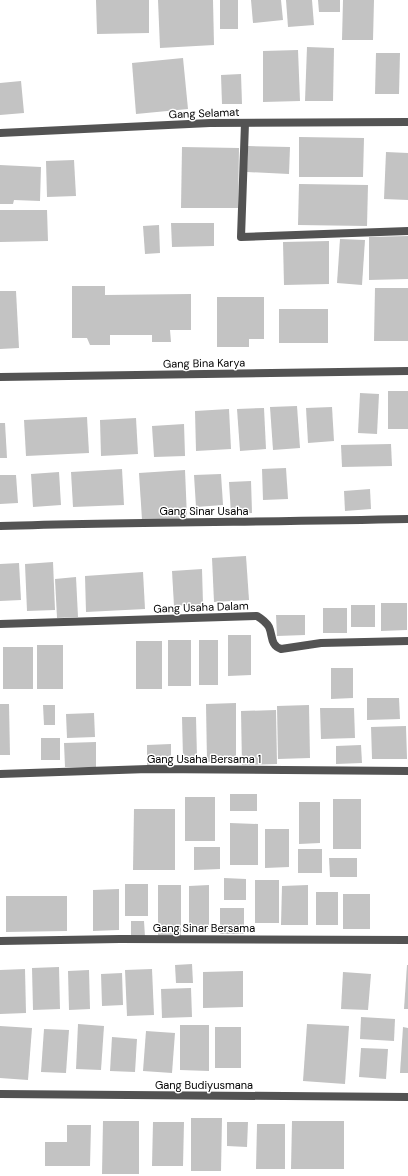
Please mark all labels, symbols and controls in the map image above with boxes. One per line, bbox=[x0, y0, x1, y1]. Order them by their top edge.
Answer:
street label: Gang Selamat bbox=[168, 105, 240, 121]
street label: Gang Bina Karya bbox=[163, 355, 245, 371]
street label: Gang Sinar Usaha bbox=[159, 504, 249, 518]
street label: Gang Usaha Dalam bbox=[153, 598, 249, 616]
street label: Gang Usaha Bersama 1 bbox=[147, 752, 261, 766]
street label: Gang Sinar Bersama bbox=[153, 921, 255, 935]
street label: Gang Budiyusmana bbox=[155, 1078, 253, 1092]

